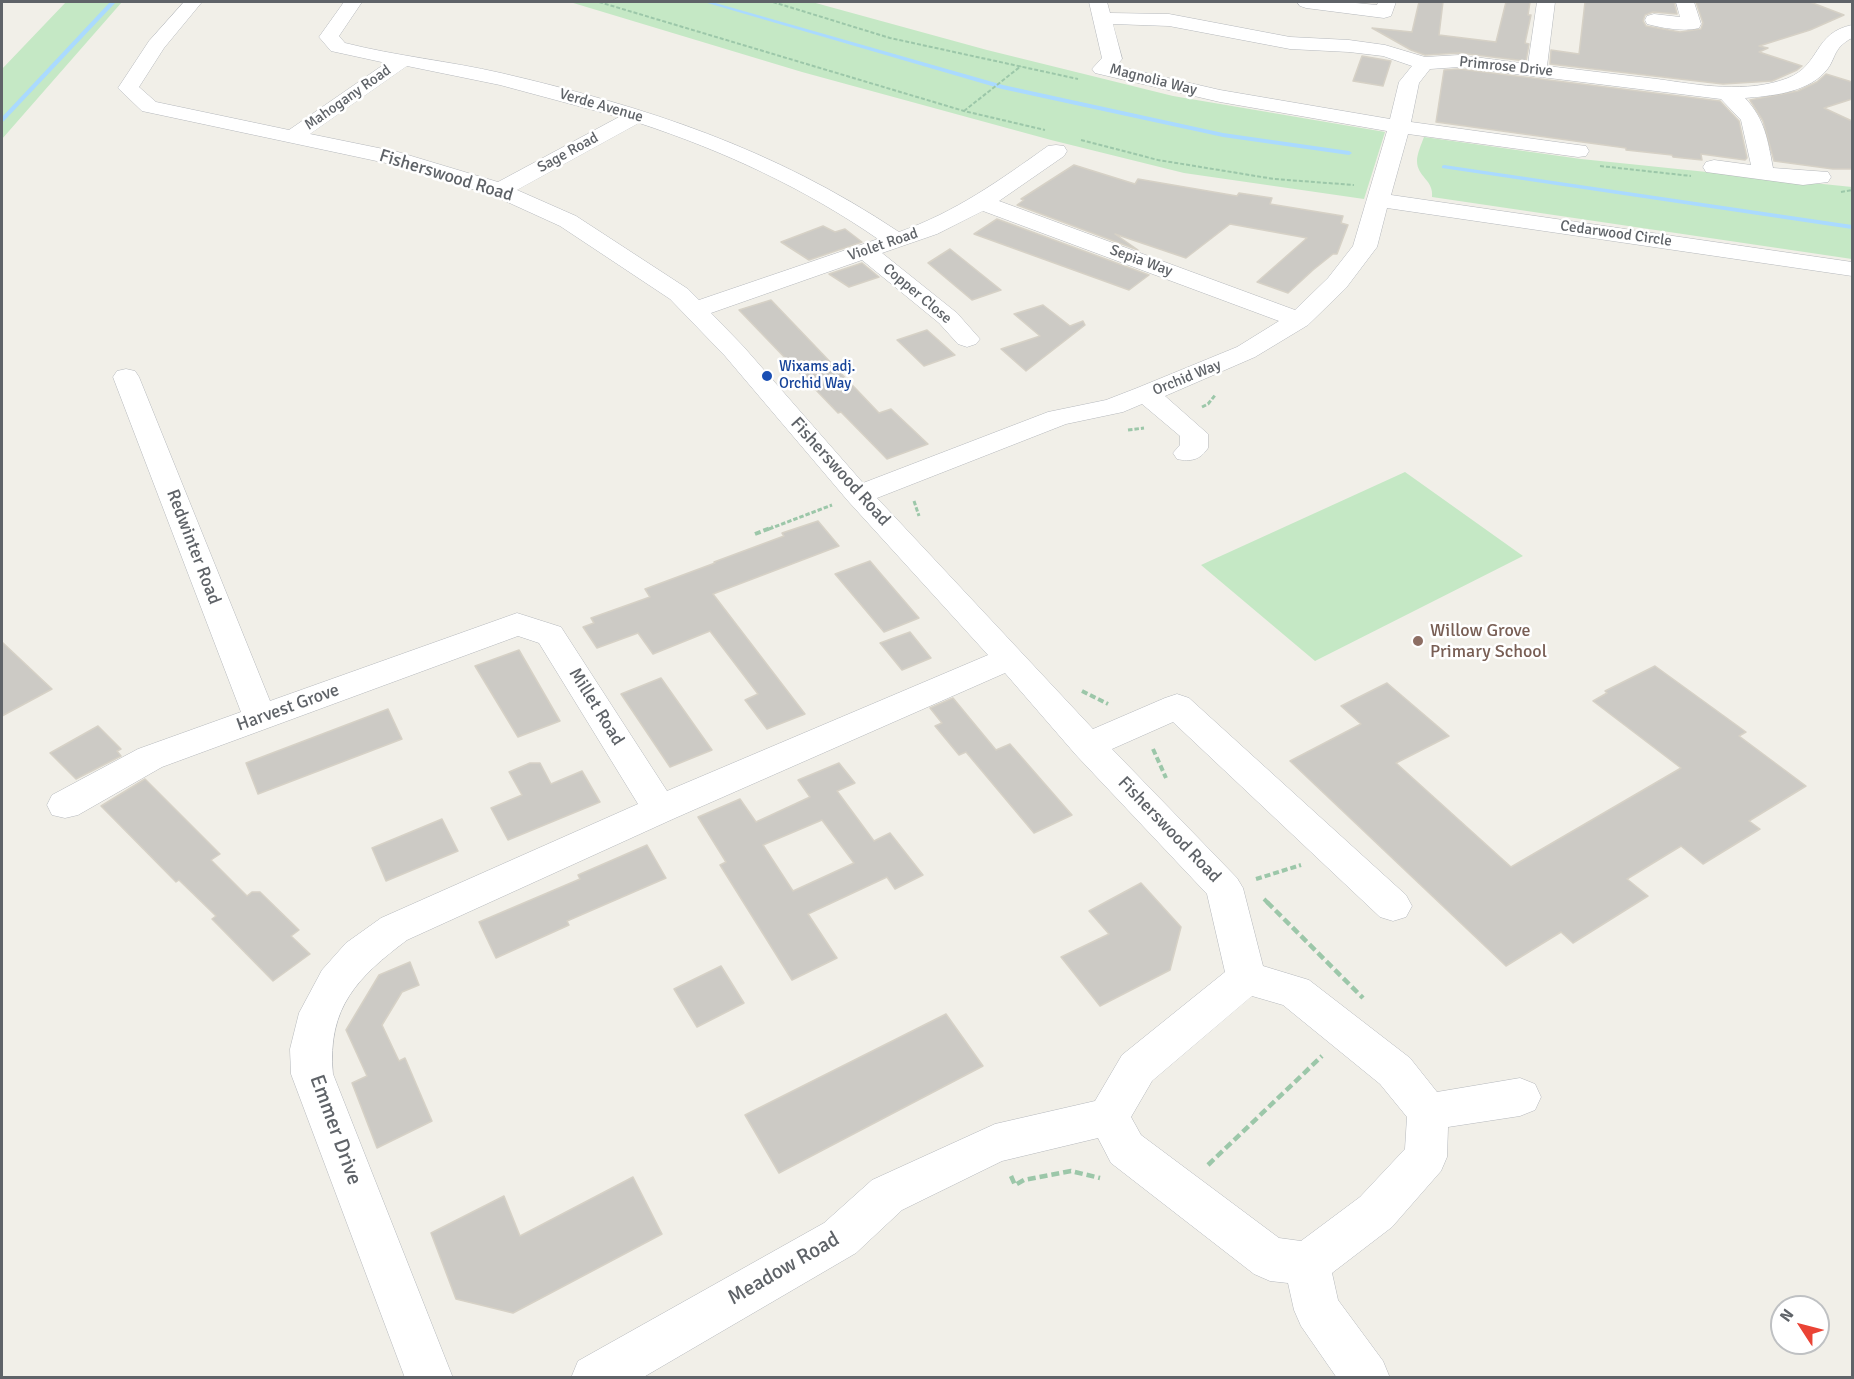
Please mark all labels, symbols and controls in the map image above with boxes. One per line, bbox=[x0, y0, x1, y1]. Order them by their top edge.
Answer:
street label: Primrose Drive bbox=[1458, 53, 1554, 81]
street label: Magnolia Way bbox=[1107, 60, 1199, 100]
street label: Mahogany Road bbox=[301, 62, 395, 134]
street label: Verde Avenue bbox=[557, 85, 645, 127]
street label: Sage Road bbox=[534, 129, 602, 177]
street label: Fisherswood Road bbox=[376, 145, 516, 207]
street label: Cedarwood Circle bbox=[1559, 217, 1673, 251]
street label: Violet Road bbox=[846, 225, 920, 265]
street label: Sepia Way bbox=[1107, 241, 1175, 281]
street label: Copper Close bbox=[879, 260, 955, 328]
street label: Orchid Way bbox=[1150, 356, 1224, 400]
place label: Wixams adj. Orchid Way bbox=[779, 358, 856, 393]
marker: Wixams adj. Orchid Way bbox=[760, 369, 774, 383]
street label: Fisherswood Road bbox=[785, 413, 895, 531]
street label: Redwinter Road bbox=[161, 487, 225, 607]
place label: Willow Grove Primary School bbox=[1430, 620, 1547, 662]
marker: Willow Grove Primary School bbox=[1411, 634, 1425, 648]
street label: Millet Road bbox=[564, 664, 628, 750]
street label: Harvest Grove bbox=[234, 679, 342, 737]
street label: Fisherswood Road bbox=[1113, 773, 1225, 887]
street label: Emmer Drive bbox=[303, 1072, 367, 1188]
street label: Meadow Road bbox=[724, 1227, 844, 1311]
north arrow bbox=[1770, 1295, 1830, 1355]
text: N bbox=[1776, 1305, 1798, 1326]

